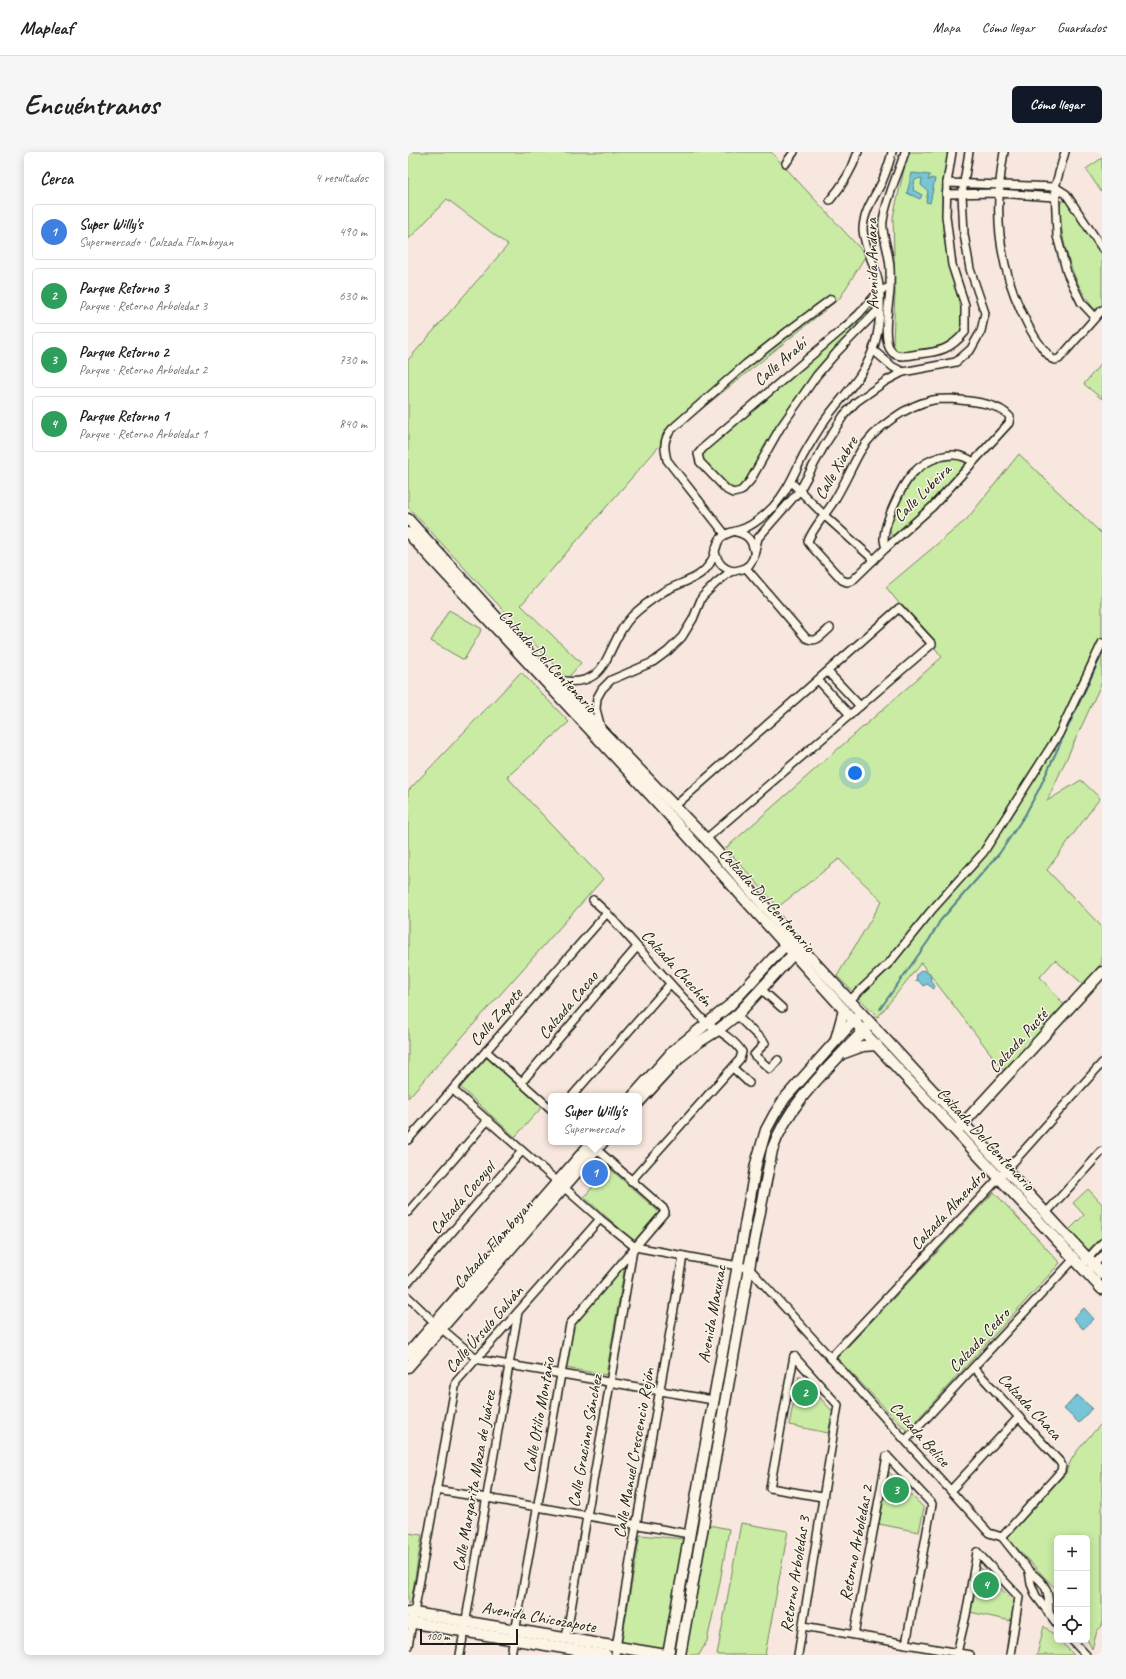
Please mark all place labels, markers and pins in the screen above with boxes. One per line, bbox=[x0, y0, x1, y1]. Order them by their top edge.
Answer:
pin: 1 bbox=[582, 1158, 608, 1188]
pin: 2 bbox=[792, 1378, 818, 1408]
pin: 3 bbox=[883, 1475, 909, 1505]
pin: 4 bbox=[973, 1570, 999, 1600]

